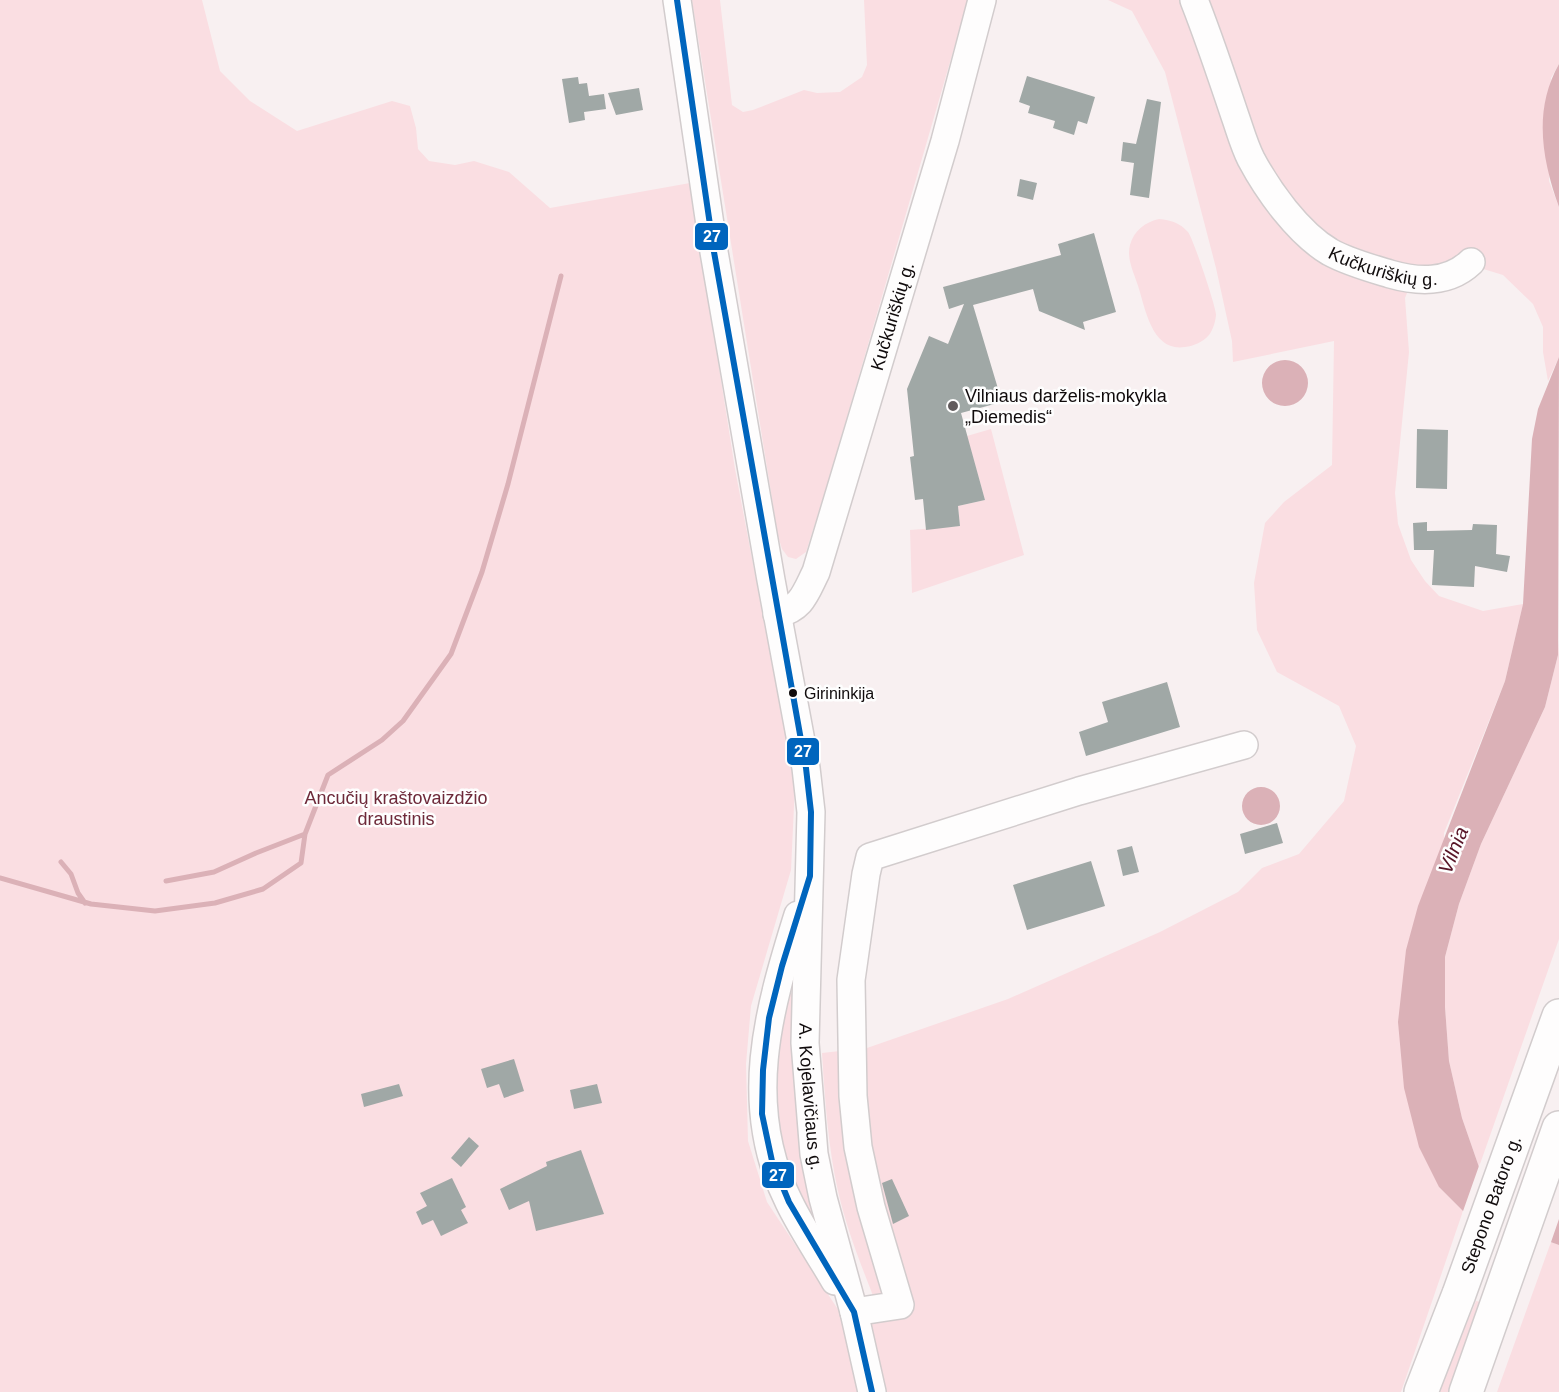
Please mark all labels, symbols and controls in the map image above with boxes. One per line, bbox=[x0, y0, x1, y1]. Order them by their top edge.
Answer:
line badge: 27 bbox=[694, 222, 729, 251]
text: 27 bbox=[703, 228, 721, 245]
street label: Kučkuriškių g. bbox=[1325, 243, 1438, 290]
street label: Kučkuriškių g. bbox=[867, 260, 918, 373]
place label: Vilniaus darželis-mokykla „Diemedis“ bbox=[965, 386, 1168, 427]
marker: Vilniaus darželis-mokykla „Diemedis“ bbox=[946, 399, 960, 413]
place label: Girininkija bbox=[804, 685, 874, 702]
marker: Girininkija bbox=[787, 687, 799, 699]
line badge: 27 bbox=[786, 737, 820, 766]
text: 27 bbox=[794, 743, 812, 760]
park label: Ancučių kraštovaizdžio draustinis bbox=[304, 788, 488, 829]
water label: Vilnia bbox=[1434, 823, 1472, 877]
street label: A. Kojelavičiaus g. bbox=[795, 1023, 827, 1172]
street label: Stepono Batoro g. bbox=[1457, 1133, 1525, 1276]
line badge: 27 bbox=[761, 1161, 795, 1189]
text: 27 bbox=[769, 1167, 787, 1184]

